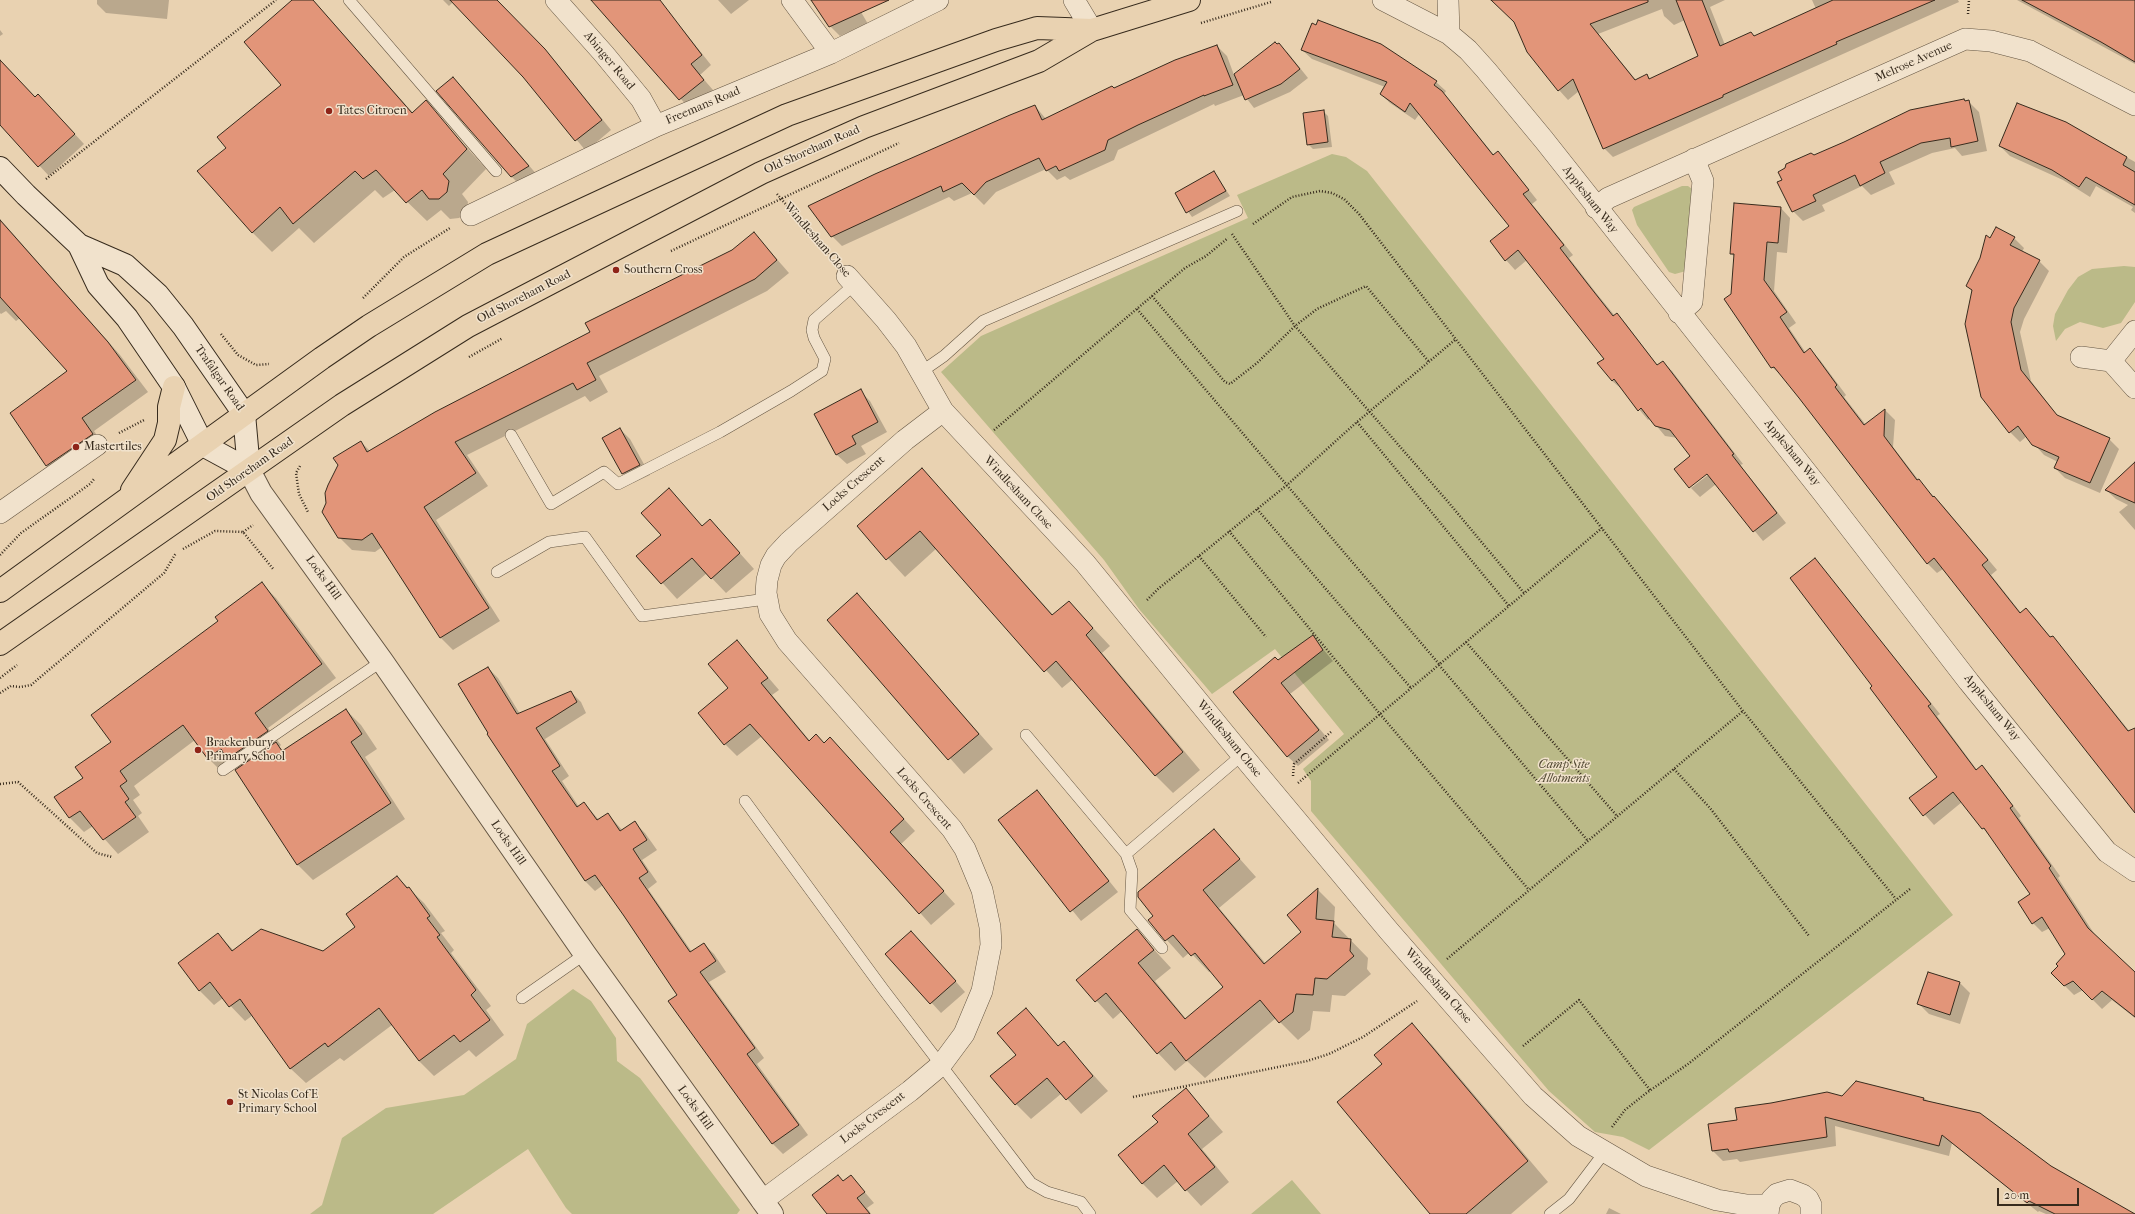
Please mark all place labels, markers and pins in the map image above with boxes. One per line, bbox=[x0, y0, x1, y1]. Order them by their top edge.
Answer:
place label: Tates Citroen bbox=[337, 104, 407, 118]
marker: Tates Citroen bbox=[324, 106, 334, 116]
place label: Southern Cross bbox=[624, 263, 702, 277]
marker: Southern Cross bbox=[611, 265, 621, 275]
place label: Mastertiles bbox=[84, 440, 142, 454]
marker: Mastertiles bbox=[71, 442, 81, 452]
place label: Brackenbury Primary School bbox=[206, 736, 285, 764]
marker: Brackenbury Primary School bbox=[193, 745, 203, 755]
place label: St Nicolas CofE Primary School bbox=[238, 1088, 318, 1116]
marker: St Nicolas CofE Primary School bbox=[225, 1097, 235, 1107]

